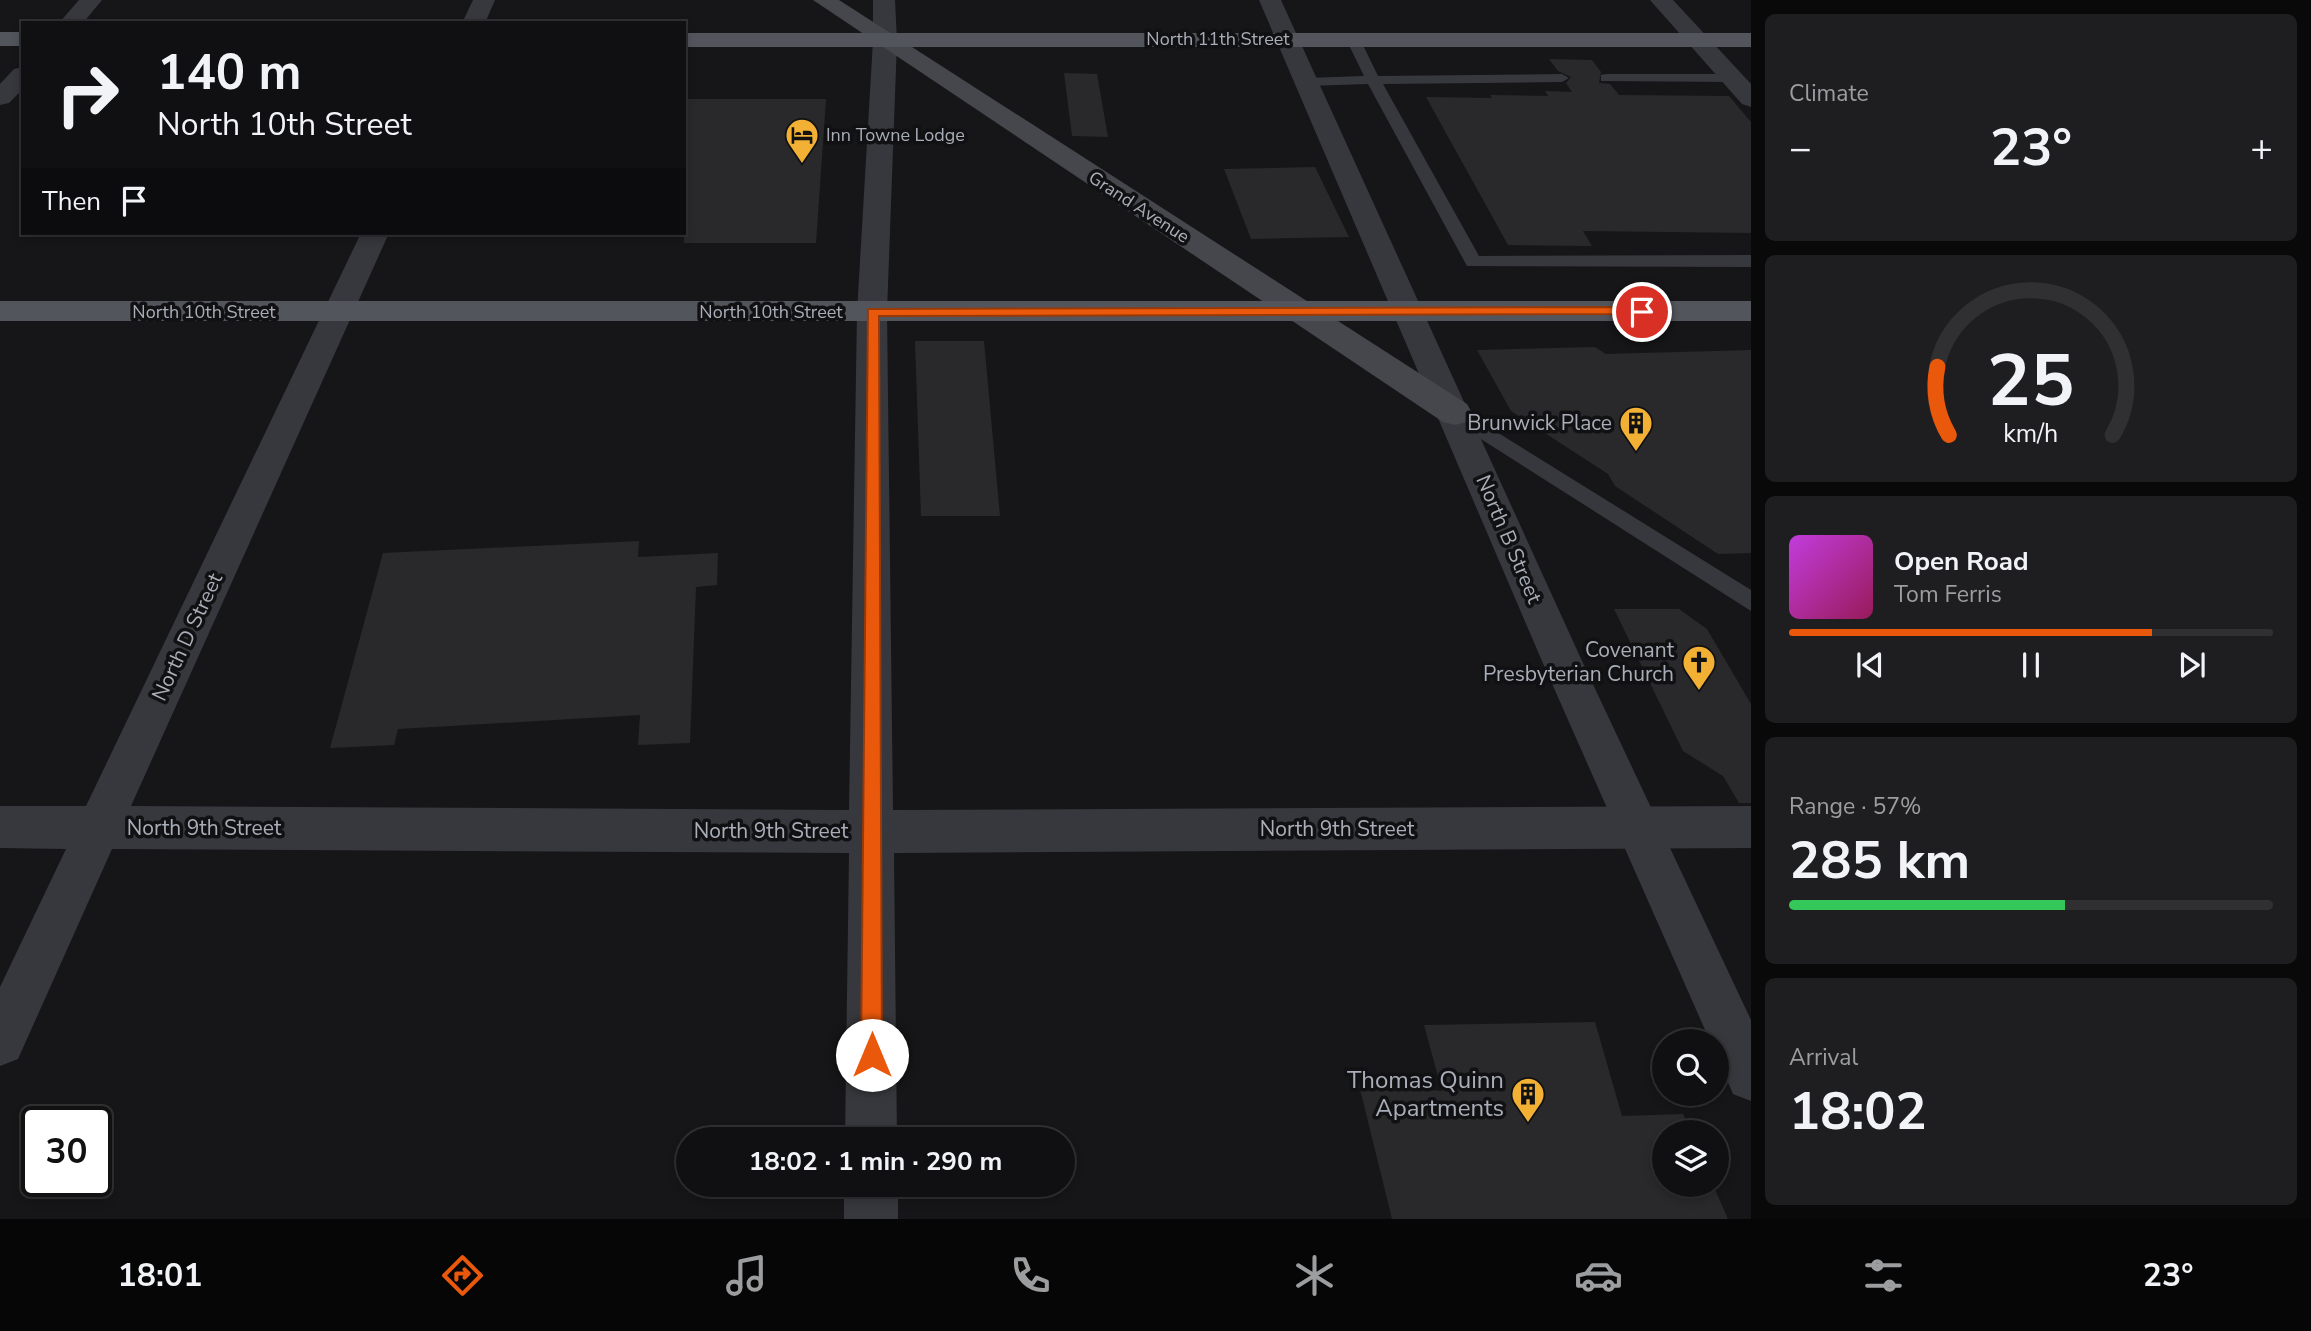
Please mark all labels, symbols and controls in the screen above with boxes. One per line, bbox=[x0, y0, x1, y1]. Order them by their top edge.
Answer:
street label: North 11th Street bbox=[1146, 27, 1290, 51]
text: 140 m bbox=[157, 39, 301, 106]
icon: right bbox=[42, 49, 133, 140]
text: Climate bbox=[1789, 78, 1869, 109]
text: North 10th Street bbox=[157, 103, 412, 146]
text: 23° bbox=[1990, 112, 2072, 183]
hotel icon: Inn Towne Lodge bbox=[783, 116, 821, 165]
place label: Inn Towne Lodge bbox=[826, 123, 965, 147]
text: − bbox=[1789, 123, 1812, 174]
text: + bbox=[2250, 123, 2273, 174]
street label: Grand Avenue bbox=[1084, 165, 1194, 249]
icon: arrive bbox=[115, 182, 153, 220]
text: Then bbox=[42, 184, 101, 219]
pin bbox=[1612, 282, 1672, 342]
icon: arrive bbox=[1623, 293, 1661, 331]
street label: North 10th Street bbox=[132, 300, 276, 324]
street label: North 10th Street bbox=[699, 300, 843, 324]
text: 25 bbox=[1987, 331, 2075, 431]
building icon: Brunwick Place bbox=[1617, 404, 1655, 453]
place label: Brunwick Place bbox=[1467, 409, 1612, 437]
text: km/h bbox=[2003, 416, 2059, 450]
street label: North B Street bbox=[1469, 471, 1549, 608]
text: Open Road bbox=[1894, 544, 2029, 579]
street label: North D Street bbox=[145, 568, 229, 706]
text: Tom Ferris bbox=[1894, 579, 2002, 610]
place label: Covenant Presbyterian Church bbox=[1483, 636, 1675, 688]
church icon: Covenant Presbyterian Church bbox=[1680, 643, 1718, 692]
icon: previous bbox=[1851, 646, 1889, 684]
icon: pause bbox=[2012, 646, 2050, 684]
icon: next bbox=[2173, 646, 2211, 684]
text: Range · 57% bbox=[1789, 791, 1921, 822]
street label: North 9th Street bbox=[127, 814, 282, 842]
street label: North 9th Street bbox=[1260, 815, 1415, 843]
street label: North 9th Street bbox=[694, 817, 849, 845]
text: 285 km bbox=[1789, 825, 1970, 896]
position arrow bbox=[835, 1018, 909, 1092]
map controls bbox=[1652, 1029, 1729, 1197]
button: search bbox=[1652, 1029, 1729, 1106]
text: Arrival bbox=[1789, 1042, 1858, 1073]
place label: Thomas Quinn Apartments bbox=[1347, 1064, 1504, 1124]
building icon: Thomas Quinn Apartments bbox=[1509, 1075, 1547, 1124]
text: 18:02 bbox=[1789, 1076, 1927, 1147]
speed limit sign: 30 bbox=[21, 1106, 112, 1197]
button: layers bbox=[1652, 1120, 1729, 1197]
text: 18:02 · 1 min · 290 m bbox=[749, 1144, 1002, 1179]
icon: directions bbox=[438, 1251, 487, 1300]
icon: music bbox=[722, 1251, 771, 1300]
icon: phone bbox=[1006, 1251, 1055, 1300]
icon: climate bbox=[1290, 1251, 1339, 1300]
icon: car bbox=[1574, 1251, 1623, 1300]
icon: filters bbox=[1859, 1251, 1908, 1300]
text: 18:01 bbox=[118, 1254, 202, 1297]
text: 23° bbox=[2143, 1254, 2193, 1297]

